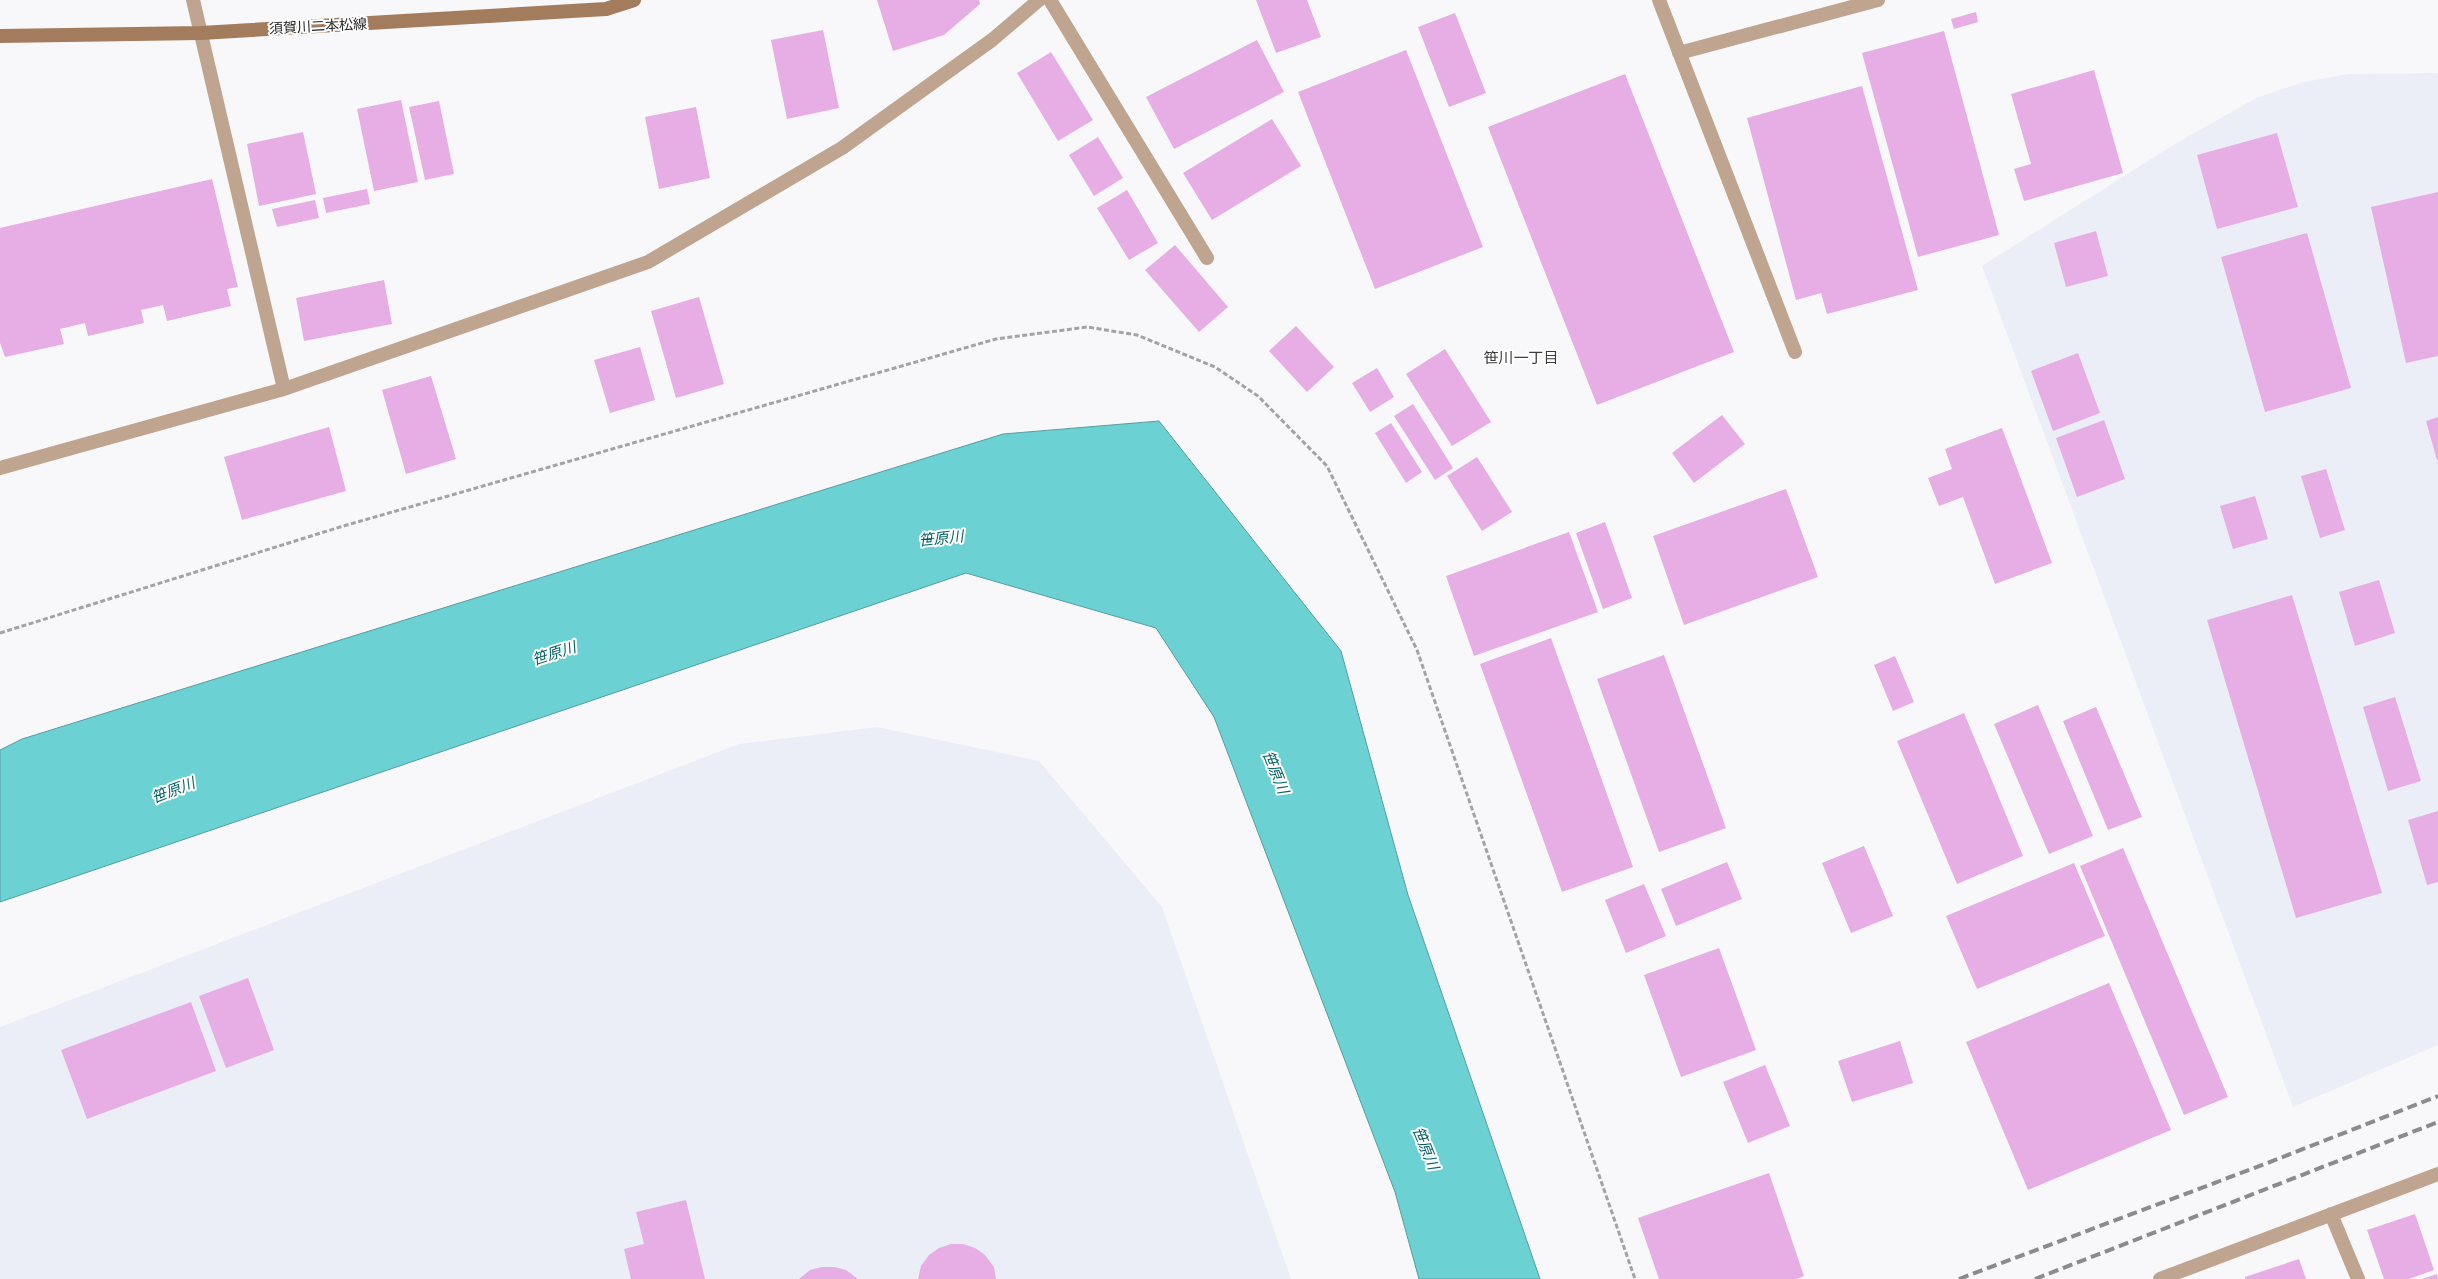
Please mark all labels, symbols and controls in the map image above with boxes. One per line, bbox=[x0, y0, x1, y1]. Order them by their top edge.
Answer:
street label: 須賀川二本松線 bbox=[269, 15, 367, 37]
district label: 笹川一丁目 bbox=[1483, 349, 1559, 366]
water label: 笹原川 bbox=[918, 527, 966, 549]
water label: 笹原川 bbox=[530, 637, 580, 668]
water label: 笹原川 bbox=[1260, 748, 1293, 798]
water label: 笹原川 bbox=[149, 773, 199, 806]
water label: 笹原川 bbox=[1410, 1124, 1443, 1174]

